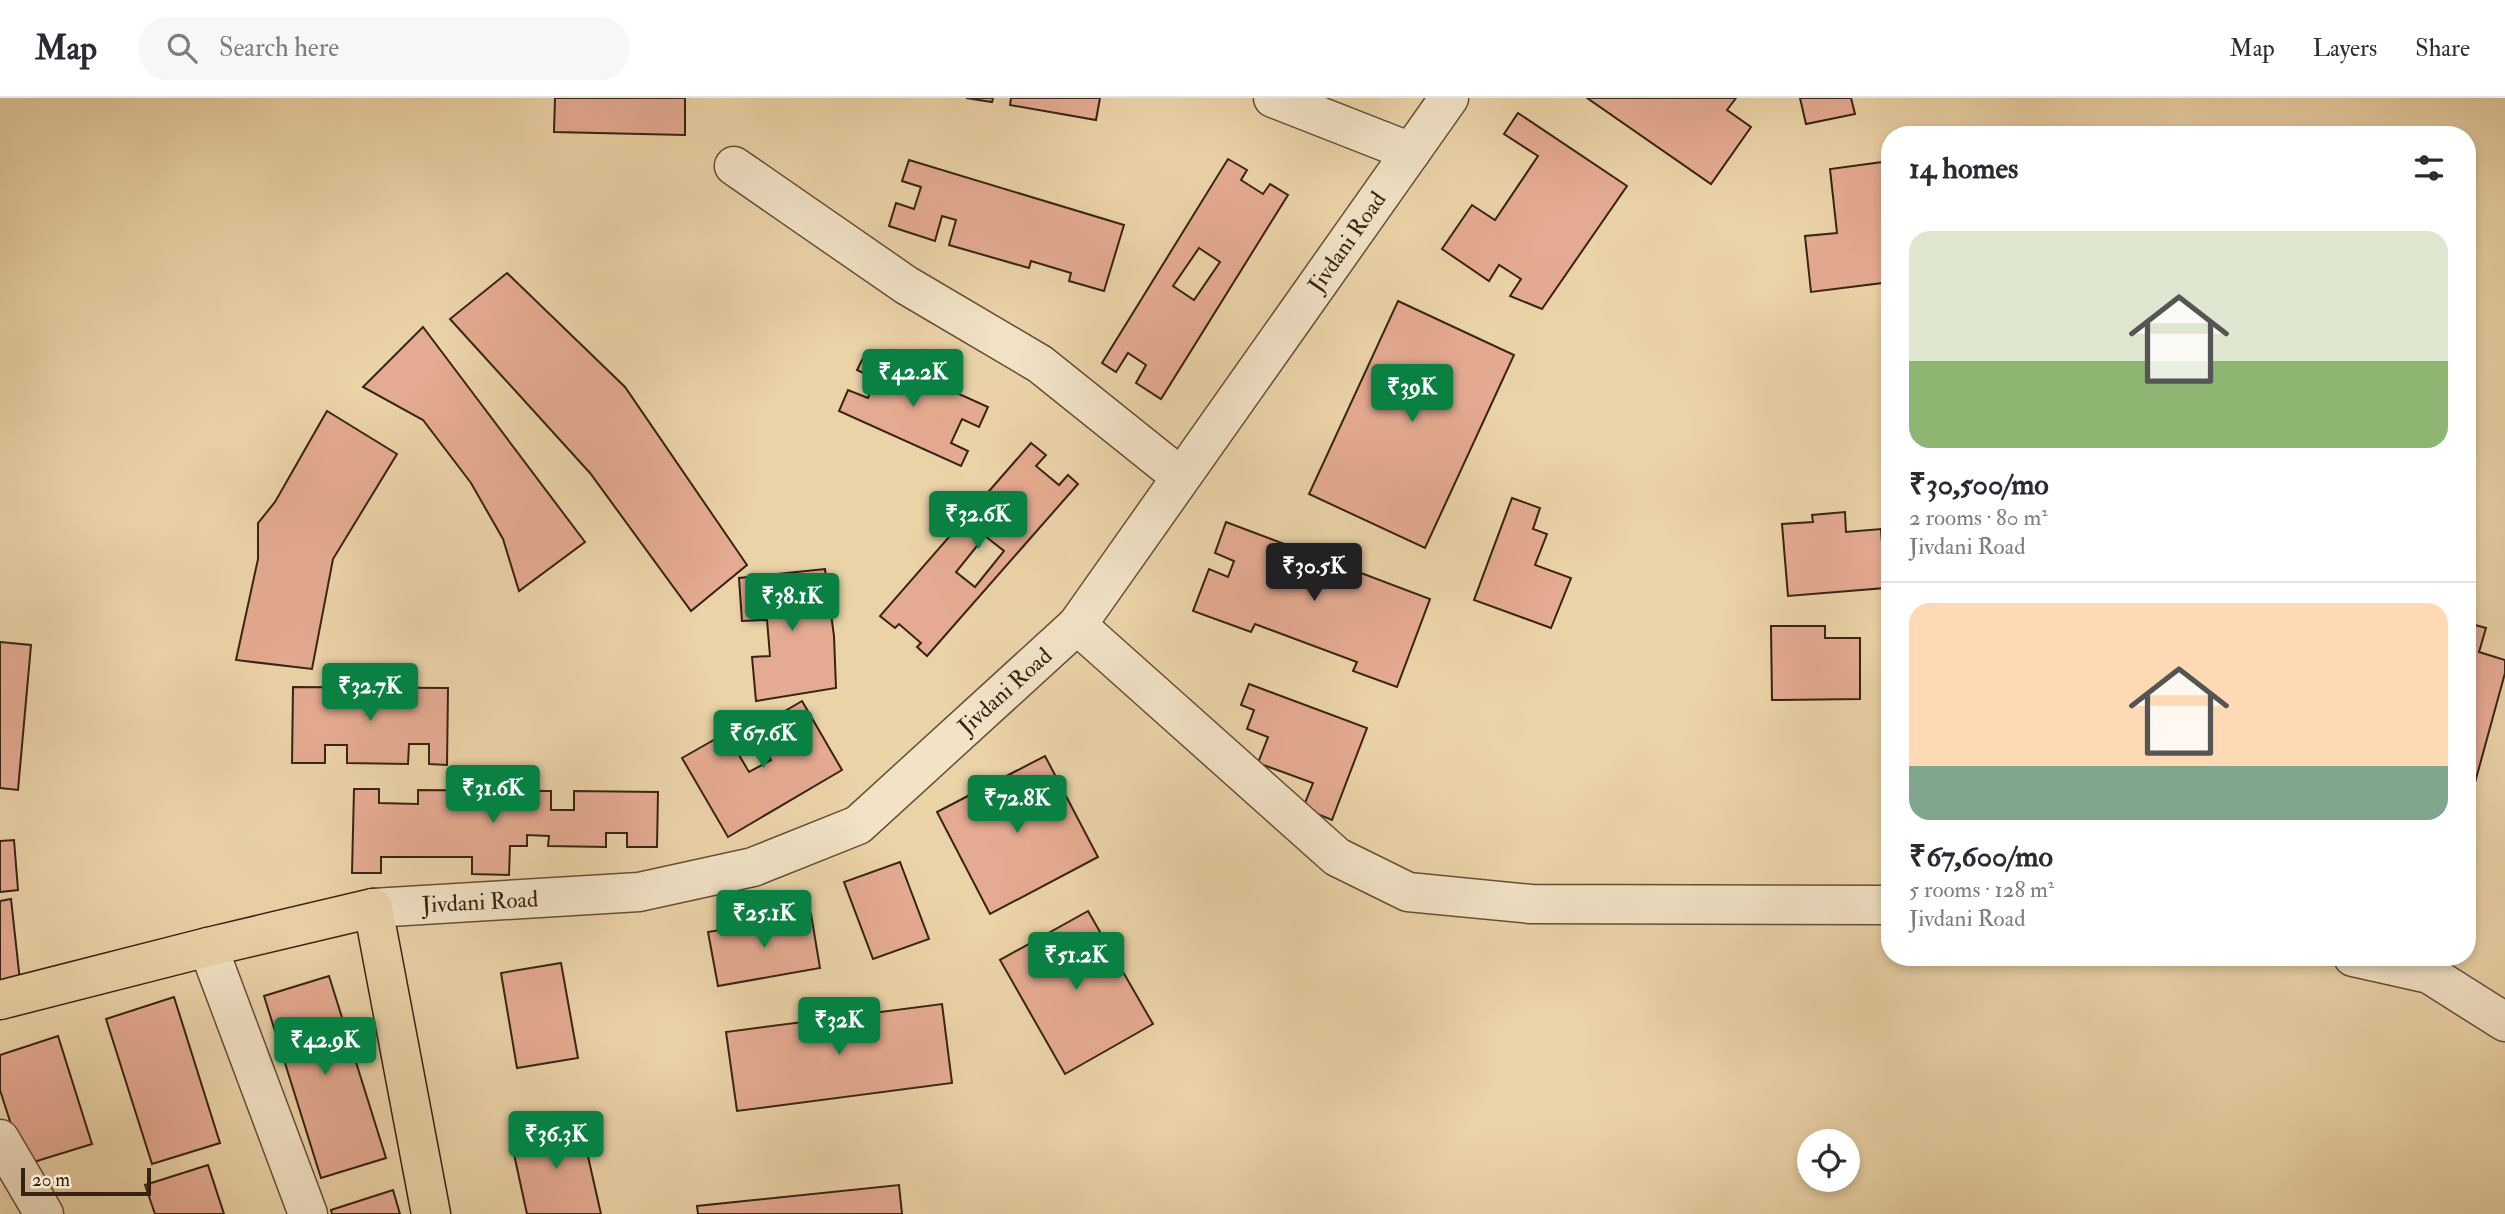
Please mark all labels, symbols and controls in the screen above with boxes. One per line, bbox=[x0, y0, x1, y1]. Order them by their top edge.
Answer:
search box bbox=[139, 17, 629, 80]
text: Map bbox=[35, 28, 97, 69]
icon: search bbox=[163, 29, 201, 67]
text: Search here bbox=[219, 32, 339, 64]
text: Map bbox=[2230, 33, 2275, 64]
text: Layers bbox=[2313, 33, 2377, 64]
text: Share bbox=[2415, 33, 2470, 64]
icon: filters bbox=[2410, 149, 2448, 187]
text: 14 homes bbox=[1909, 150, 2018, 187]
street label: Jivdani Road bbox=[1301, 186, 1392, 299]
icon: home bbox=[2116, 276, 2242, 402]
pin: ₹42.2K bbox=[856, 350, 970, 409]
text: ₹42.2K bbox=[878, 357, 948, 386]
pin: ₹39K bbox=[1371, 364, 1453, 424]
text: ₹39K bbox=[1387, 372, 1437, 401]
text: ₹30,500/mo bbox=[1909, 466, 2049, 503]
pin: ₹32.6K bbox=[921, 491, 1035, 551]
text: ₹32.6K bbox=[945, 499, 1011, 528]
text: 2 rooms · 80 m² bbox=[1909, 503, 2048, 532]
text: Jivdani Road bbox=[1909, 532, 2025, 561]
pin: ₹30.5K bbox=[1257, 544, 1371, 603]
text: ₹30.5K bbox=[1282, 551, 1346, 580]
pin: ₹38.1K bbox=[735, 574, 849, 633]
text: ₹38.1K bbox=[761, 581, 823, 610]
street label: Jivdani Road bbox=[951, 641, 1058, 741]
icon: home bbox=[2116, 648, 2242, 774]
pin: ₹32.7K bbox=[313, 664, 427, 723]
text: ₹32.7K bbox=[338, 671, 402, 700]
pin: ₹67.6K bbox=[706, 710, 820, 770]
text: ₹67.6K bbox=[730, 718, 796, 747]
pin: ₹31.6K bbox=[436, 766, 550, 825]
text: ₹31.6K bbox=[462, 773, 524, 802]
pin: ₹72.8K bbox=[960, 776, 1074, 835]
text: ₹72.8K bbox=[984, 783, 1050, 812]
text: ₹67,600/mo bbox=[1909, 838, 2053, 875]
text: 5 rooms · 128 m² bbox=[1909, 875, 2054, 904]
street label: Jivdani Road bbox=[420, 884, 539, 920]
pin: ₹25.1K bbox=[707, 890, 821, 950]
text: ₹25.1K bbox=[732, 898, 796, 927]
text: Jivdani Road bbox=[1909, 904, 2025, 933]
pin: ₹51.2K bbox=[1019, 932, 1133, 992]
text: ₹51.2K bbox=[1044, 940, 1108, 969]
pin: ₹32K bbox=[798, 998, 880, 1057]
text: ₹32K bbox=[814, 1005, 864, 1034]
pin: ₹42.9K bbox=[268, 1018, 382, 1077]
text: ₹42.9K bbox=[290, 1025, 360, 1054]
pin: ₹36.3K bbox=[499, 1112, 613, 1171]
text: ₹36.3K bbox=[525, 1119, 587, 1148]
map controls bbox=[1797, 1129, 1860, 1192]
button: locate bbox=[1797, 1129, 1860, 1192]
scale bar bbox=[21, 1165, 150, 1197]
text: 20 m bbox=[32, 1168, 70, 1192]

